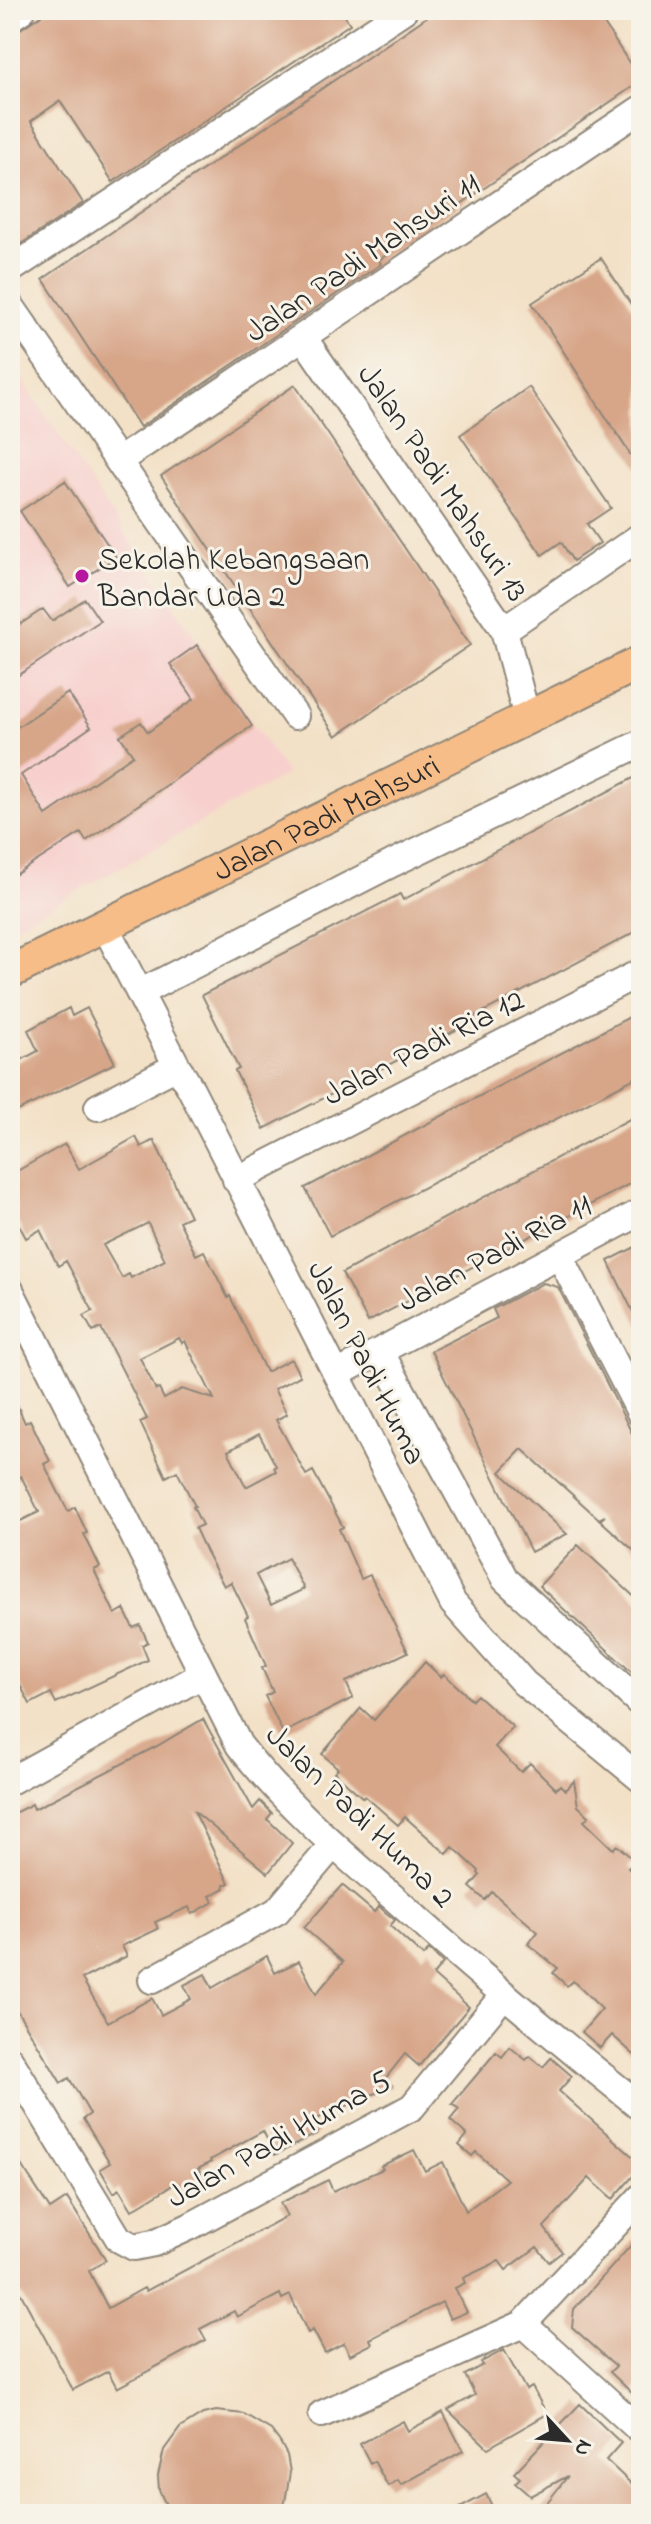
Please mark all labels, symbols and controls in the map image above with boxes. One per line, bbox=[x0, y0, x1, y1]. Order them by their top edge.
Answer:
street label: Jalan Padi Mahsuri 11 bbox=[237, 163, 491, 356]
street label: Jalan Padi Mahsuri 13 bbox=[344, 355, 538, 613]
place label: Sekolah Kebangsaan Bandar Uda 2 bbox=[97, 538, 369, 622]
marker: Sekolah Kebangsaan Bandar Uda 2 bbox=[73, 567, 91, 585]
street label: Jalan Padi Mahsuri bbox=[206, 744, 449, 896]
street label: Jalan Padi Ria 12 bbox=[316, 978, 533, 1120]
street label: Jalan Padi Ria 11 bbox=[390, 1184, 601, 1326]
street label: Jalan Padi Huma bbox=[293, 1253, 437, 1474]
street label: Jalan Padi Huma 2 bbox=[253, 1715, 464, 1921]
street label: Jalan Padi Huma 5 bbox=[159, 2060, 400, 2222]
north arrow bbox=[527, 2400, 607, 2480]
text: N bbox=[565, 2434, 600, 2461]

